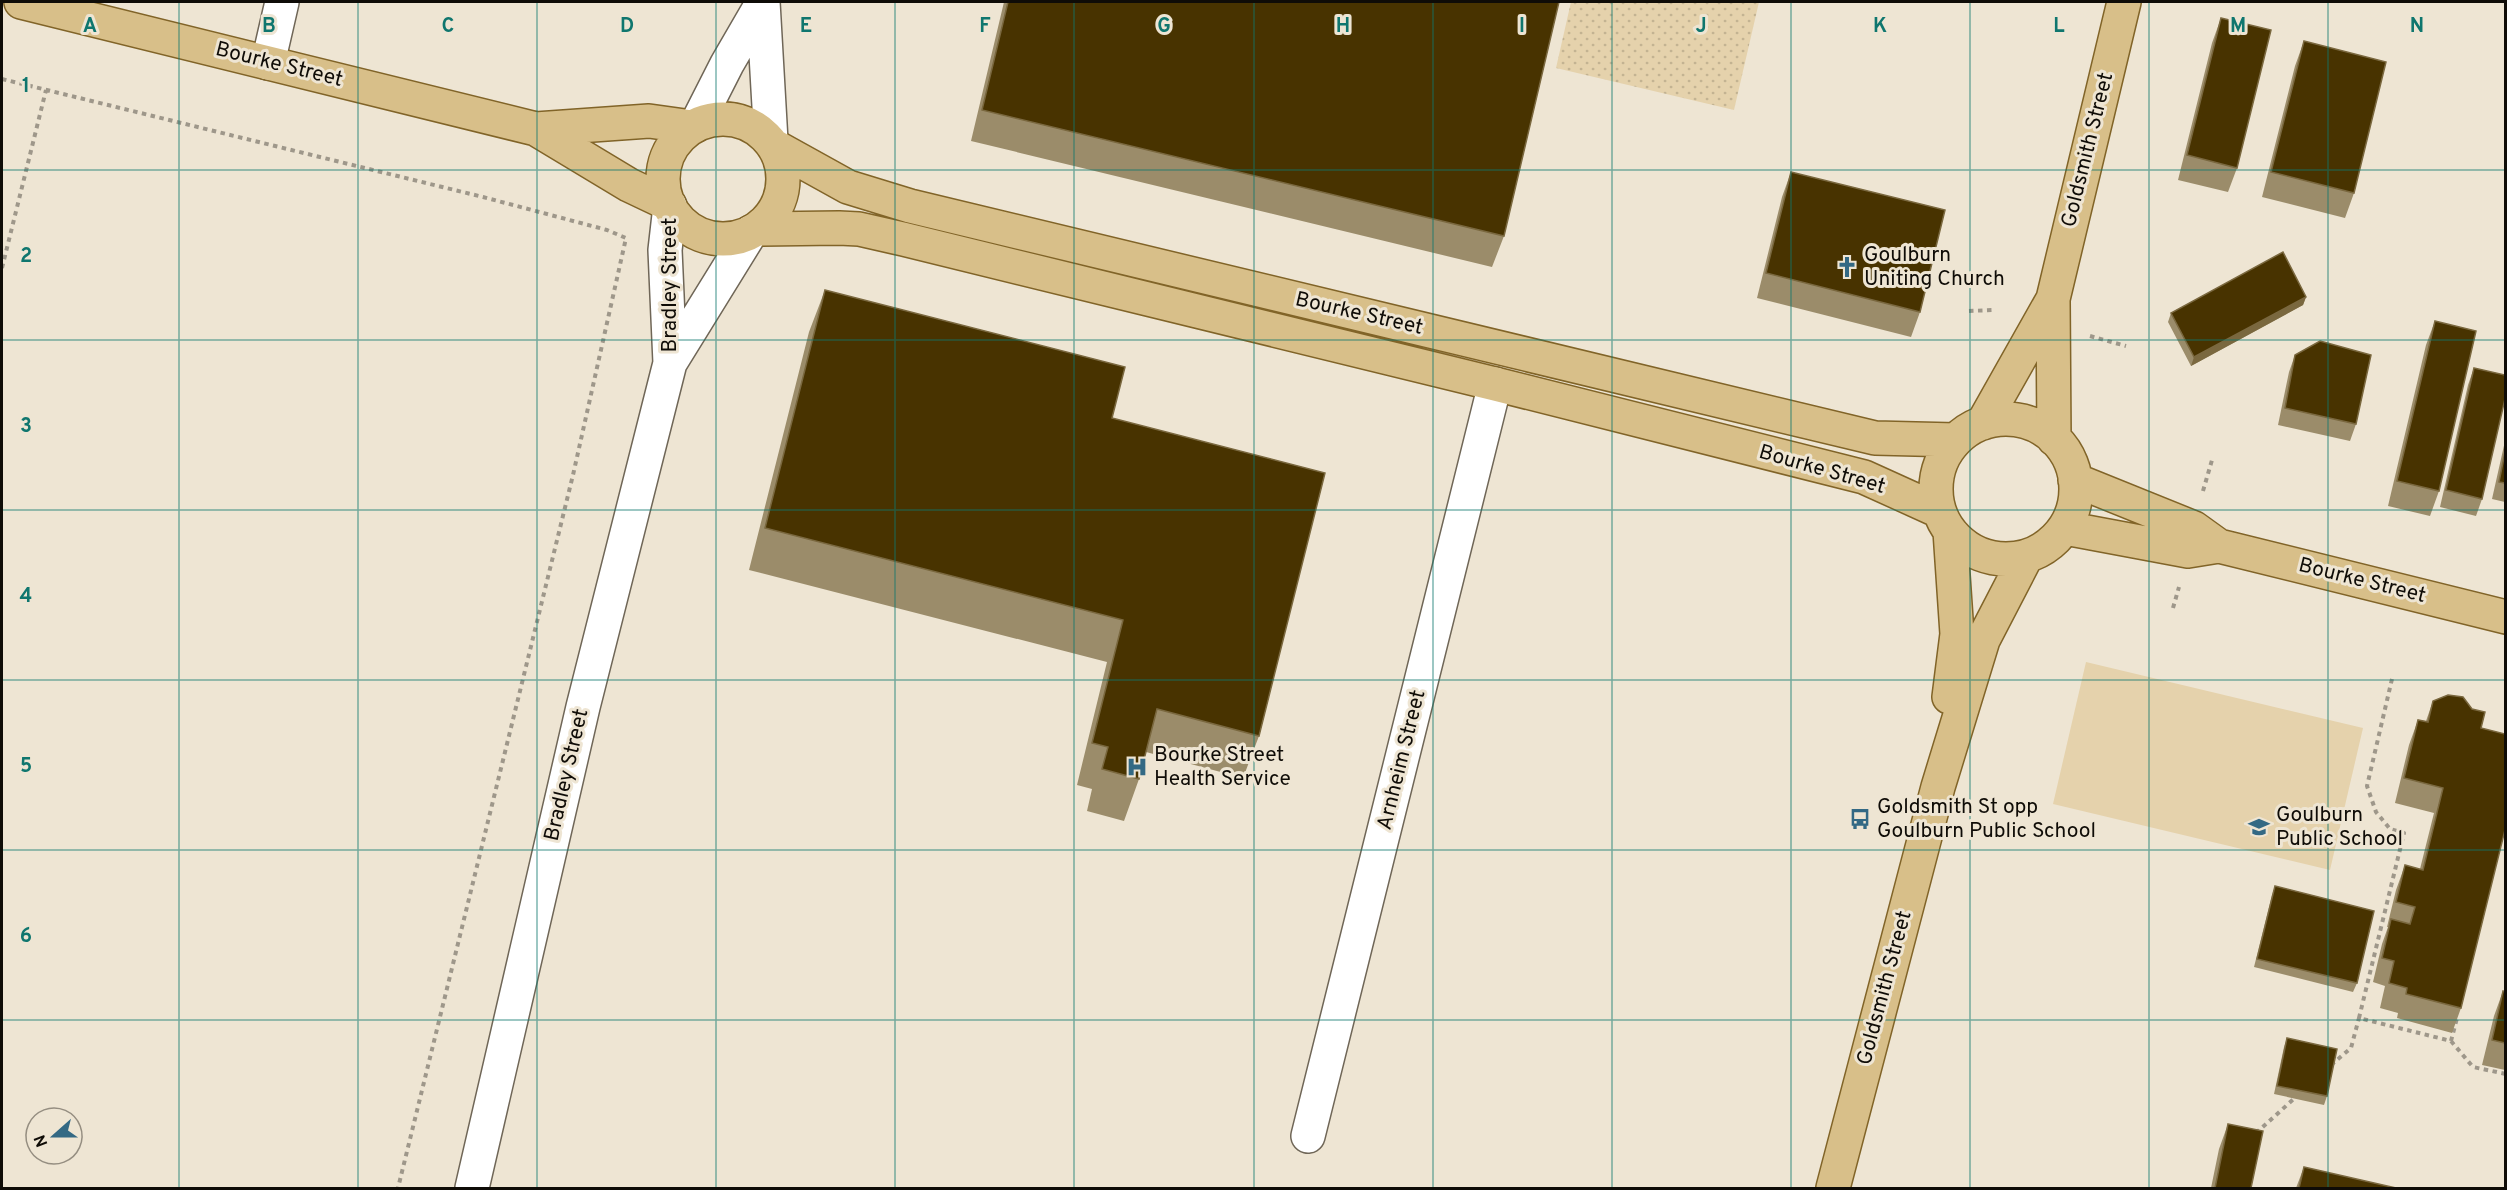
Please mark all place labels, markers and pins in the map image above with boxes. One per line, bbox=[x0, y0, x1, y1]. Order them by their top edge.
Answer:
place label: Goulburn Uniting Church bbox=[1864, 242, 2005, 293]
church icon: Goulburn Uniting Church bbox=[1835, 255, 1859, 279]
place label: Bourke Street Health Service bbox=[1154, 742, 1291, 793]
hospital icon: Bourke Street Health Service bbox=[1125, 755, 1149, 779]
place label: Goldsmith St opp Goulburn Public School bbox=[1877, 794, 2096, 845]
place label: Goulburn Public School bbox=[2276, 802, 2403, 853]
bus stop icon: Goldsmith St opp Goulburn Public School bbox=[1848, 807, 1872, 831]
school or university icon: Goulburn Public School bbox=[2247, 815, 2271, 839]

